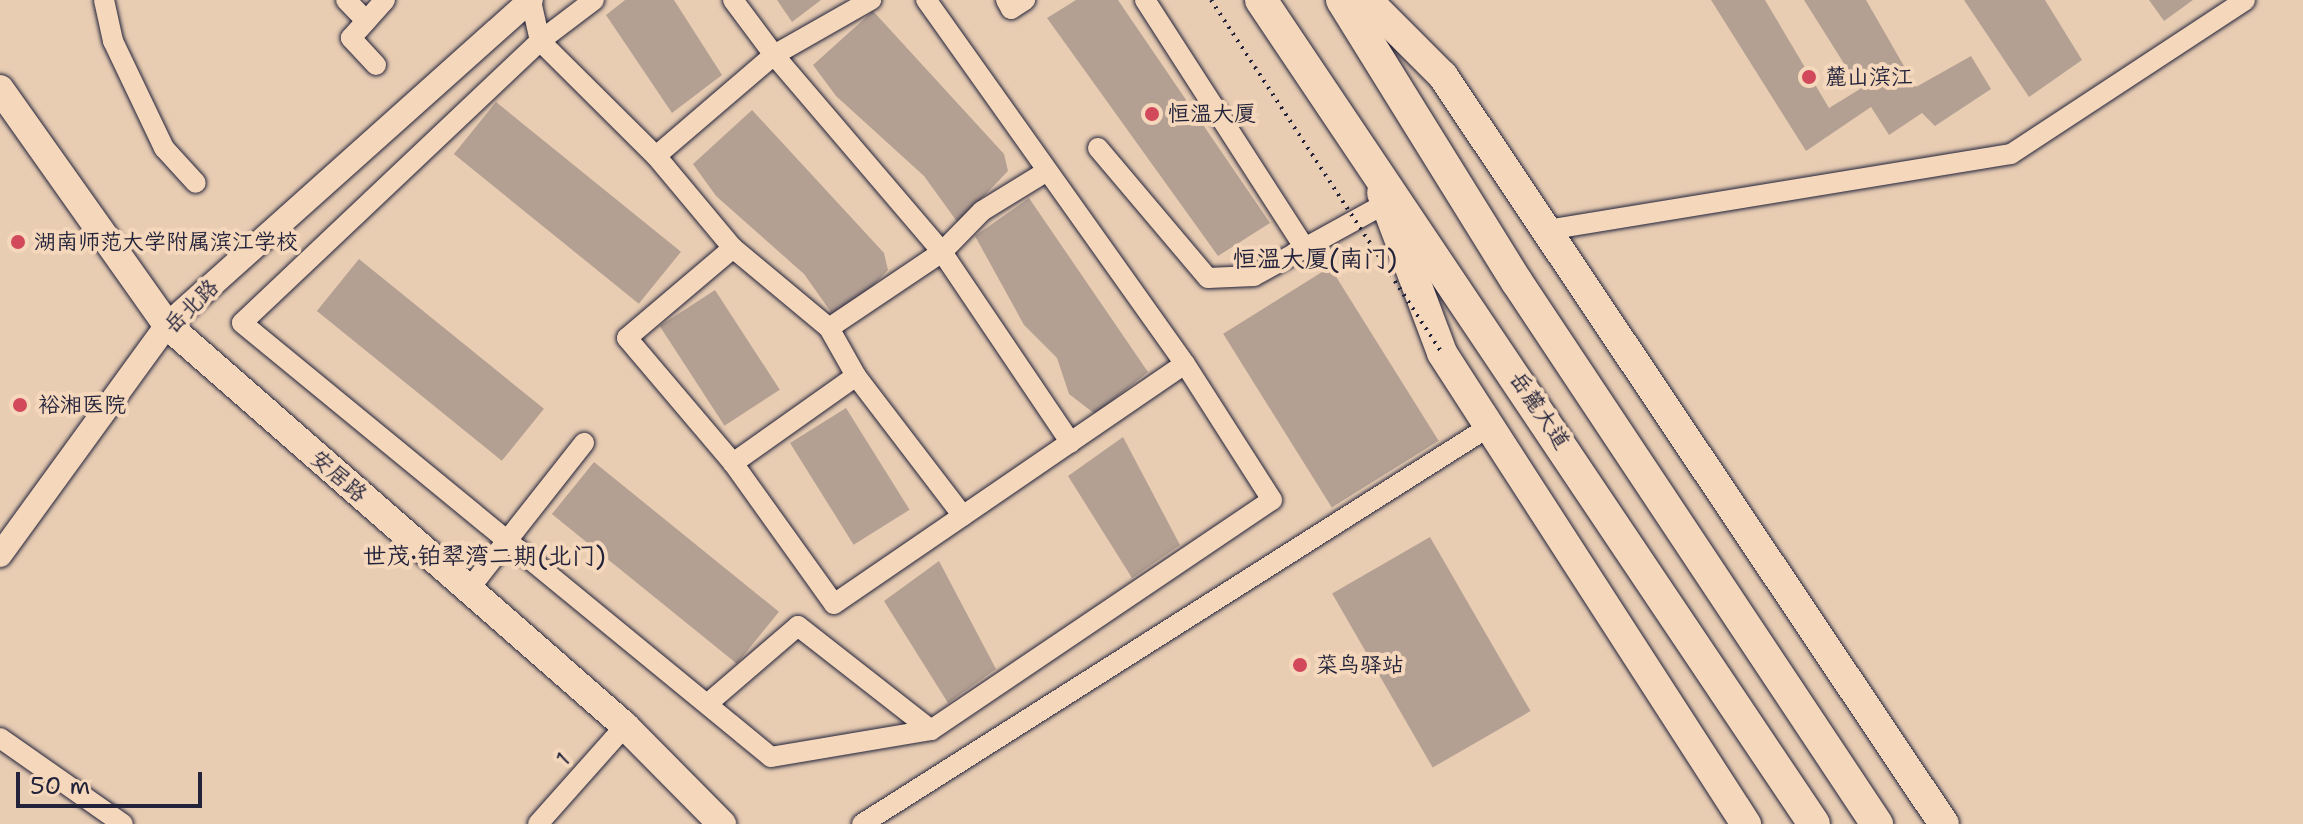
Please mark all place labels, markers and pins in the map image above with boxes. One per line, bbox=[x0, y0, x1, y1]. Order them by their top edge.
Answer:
place label: 麓山滨江 bbox=[1825, 64, 1913, 90]
marker: 麓山滨江 bbox=[1800, 68, 1818, 86]
place label: 恒温大厦 bbox=[1168, 101, 1256, 127]
marker: 恒温大厦 bbox=[1143, 105, 1161, 123]
place label: 湖南师范大学附属滨江学校 bbox=[34, 229, 298, 255]
marker: 湖南师范大学附属滨江学校 bbox=[9, 233, 27, 251]
place label: 裕湘医院 bbox=[38, 392, 126, 418]
marker: 裕湘医院 bbox=[9, 394, 31, 416]
place label: 菜鸟驿站 bbox=[1316, 652, 1404, 678]
marker: 菜鸟驿站 bbox=[1291, 656, 1309, 674]

